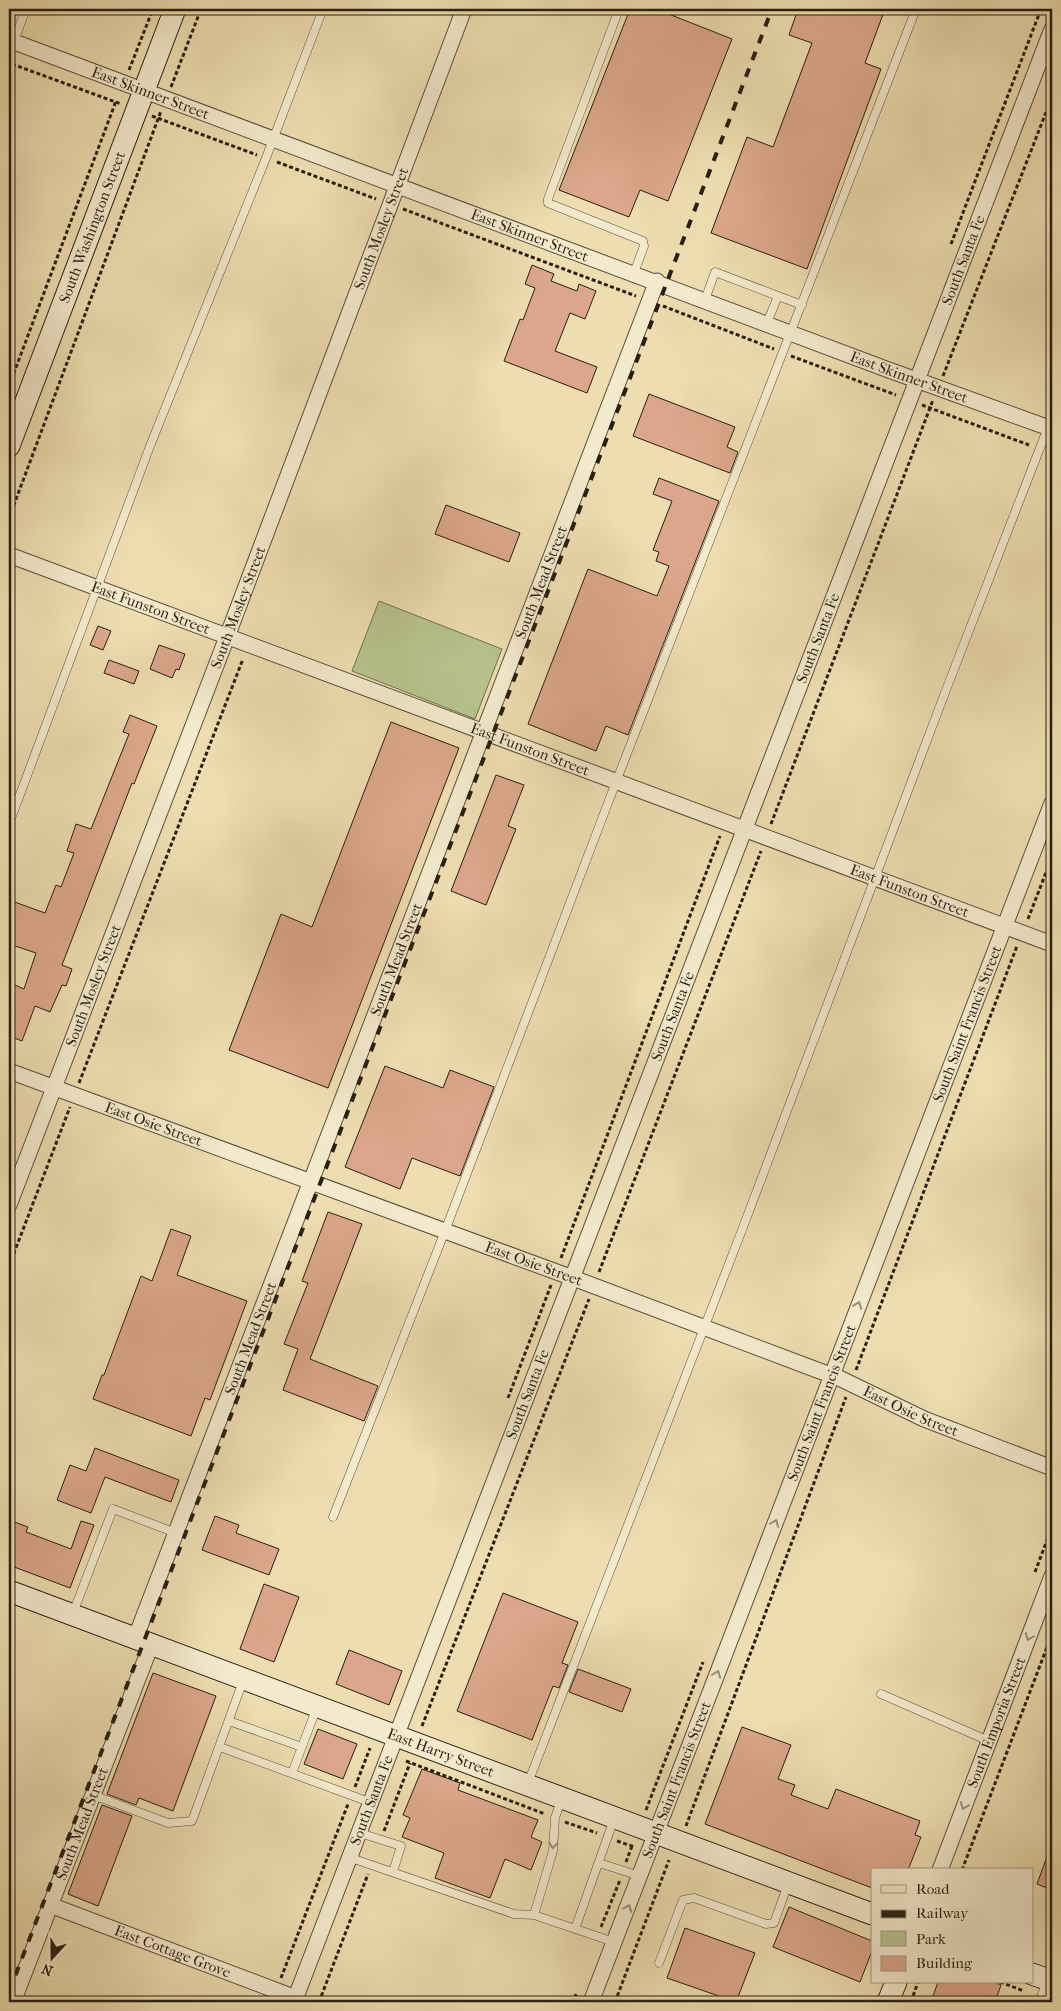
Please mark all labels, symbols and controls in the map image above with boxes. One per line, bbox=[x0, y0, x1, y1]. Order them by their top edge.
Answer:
street label: East Skinner Street bbox=[89, 63, 212, 123]
street label: South Washington Street bbox=[55, 148, 129, 306]
street label: South Mosley Street bbox=[350, 164, 413, 292]
street label: East Skinner Street bbox=[468, 205, 591, 266]
street label: South Santa Fe bbox=[938, 212, 989, 308]
street label: East Skinner Street bbox=[847, 347, 971, 407]
street label: South Mead Street bbox=[511, 523, 571, 641]
street label: South Mosley Street bbox=[207, 543, 270, 671]
street label: East Funston Street bbox=[89, 577, 213, 638]
street label: South Santa Fe bbox=[793, 590, 844, 686]
street label: East Funston Street bbox=[468, 719, 592, 780]
street label: East Funston Street bbox=[847, 860, 972, 921]
street label: South Mead Street bbox=[366, 900, 426, 1019]
street label: South Mosley Street bbox=[62, 921, 125, 1049]
street label: South Saint Francis Street bbox=[929, 942, 1006, 1105]
street label: South Santa Fe bbox=[647, 968, 698, 1064]
street label: East Osie Street bbox=[102, 1098, 205, 1150]
street label: East Osie Street bbox=[483, 1238, 586, 1290]
street label: South Mead Street bbox=[221, 1279, 281, 1398]
one-way arrow bbox=[853, 1302, 863, 1310]
street label: South Saint Francis Street bbox=[783, 1321, 860, 1484]
street label: South Santa Fe bbox=[502, 1346, 553, 1442]
street label: East Osie Street bbox=[860, 1382, 961, 1440]
one-way arrow bbox=[769, 1519, 779, 1527]
one-way arrow bbox=[1024, 1633, 1034, 1641]
street label: South Emporia Street bbox=[963, 1654, 1030, 1790]
one-way arrow bbox=[711, 1670, 721, 1679]
street label: South Saint Francis Street bbox=[638, 1698, 715, 1861]
street label: East Harry Street bbox=[385, 1724, 497, 1781]
street label: South Santa Fe bbox=[346, 1752, 397, 1848]
street label: South Mead Street bbox=[52, 1764, 112, 1883]
one-way arrow bbox=[960, 1801, 970, 1809]
one-way arrow bbox=[548, 1841, 558, 1850]
legend bbox=[871, 1868, 1034, 1984]
text: Road bbox=[916, 1880, 950, 1898]
one-way arrow bbox=[621, 1904, 632, 1913]
text: Railway bbox=[916, 1904, 969, 1922]
street label: East Cottage Grove bbox=[112, 1921, 234, 1982]
text: Park bbox=[916, 1930, 946, 1948]
north arrow bbox=[28, 1934, 78, 1984]
text: Building bbox=[916, 1954, 973, 1972]
text: N bbox=[39, 1960, 56, 1980]

